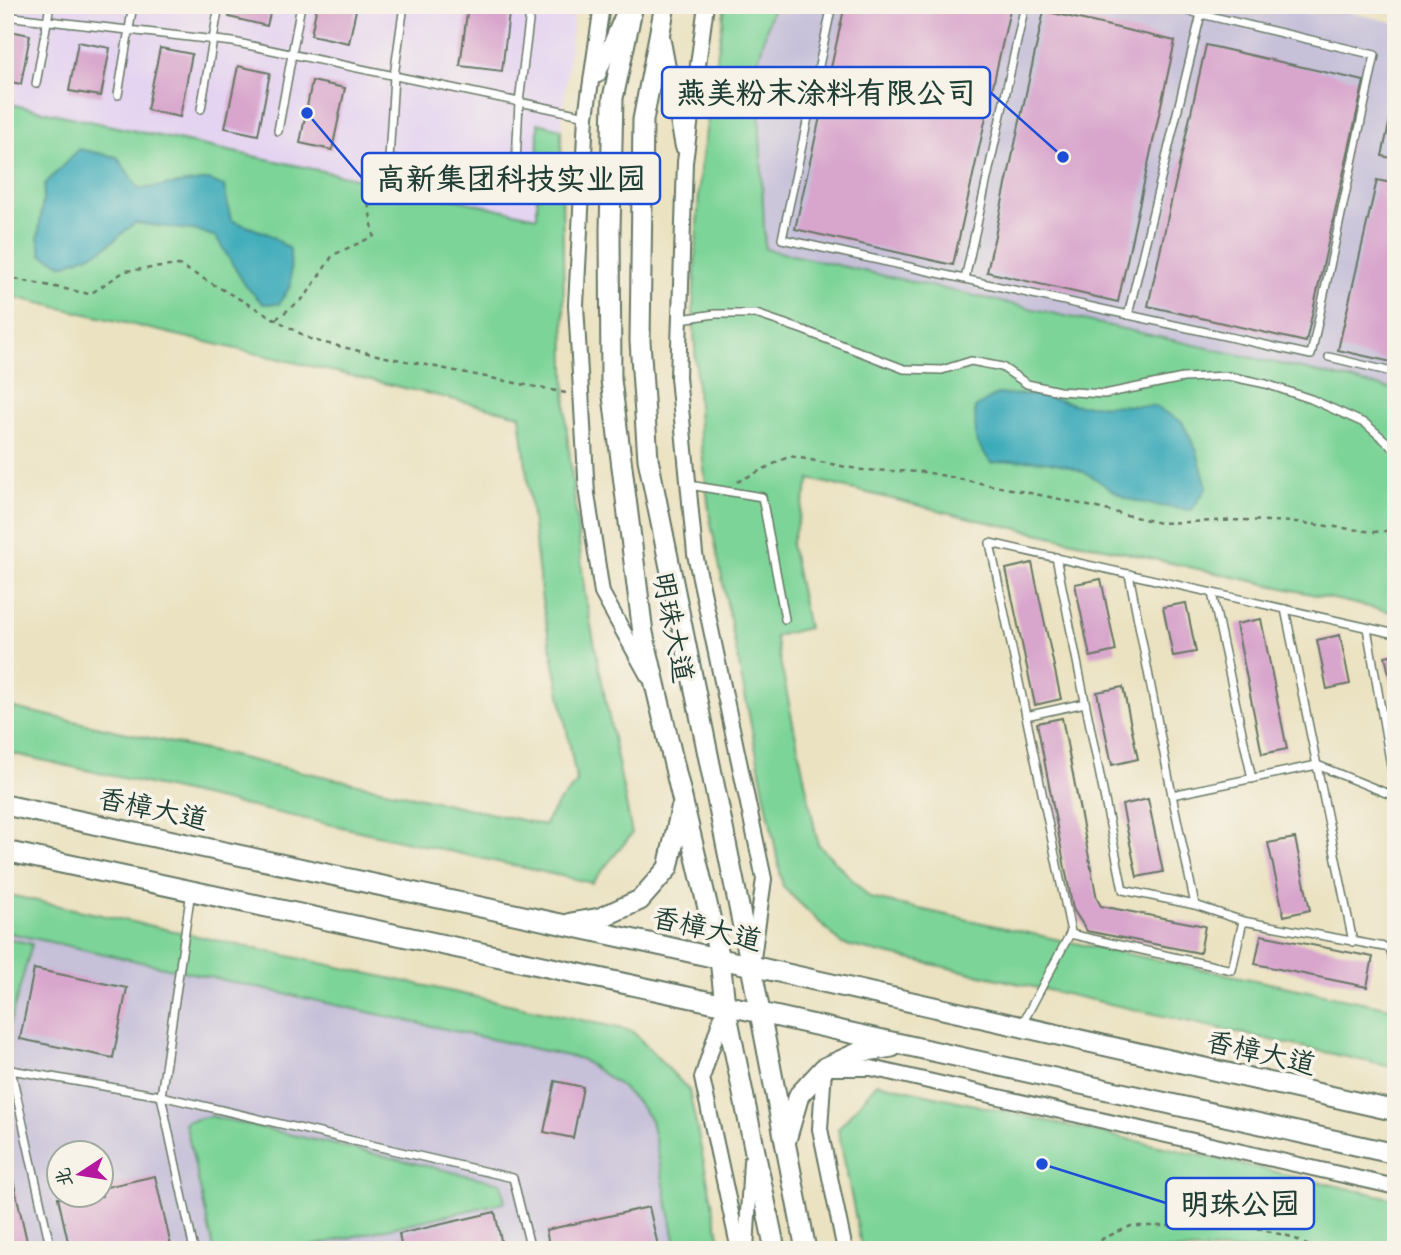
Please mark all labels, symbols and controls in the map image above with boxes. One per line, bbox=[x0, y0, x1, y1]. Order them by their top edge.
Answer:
callout: 燕美粉末涂料有限公司 bbox=[662, 67, 990, 118]
text: 燕美粉末涂料有限公司 bbox=[676, 75, 976, 114]
callout: 高新集团科技实业园 bbox=[362, 153, 660, 204]
text: 高新集团科技实业园 bbox=[376, 161, 646, 200]
street label: 明珠大道 bbox=[643, 569, 700, 686]
street label: 香樟大道 bbox=[94, 781, 211, 840]
street label: 香樟大道 bbox=[648, 900, 765, 961]
street label: 香樟大道 bbox=[1202, 1024, 1319, 1085]
north arrow bbox=[46, 1140, 116, 1210]
text: 北 bbox=[51, 1165, 79, 1189]
callout: 明珠公园 bbox=[1166, 1178, 1314, 1229]
text: 明珠公园 bbox=[1180, 1186, 1300, 1225]

